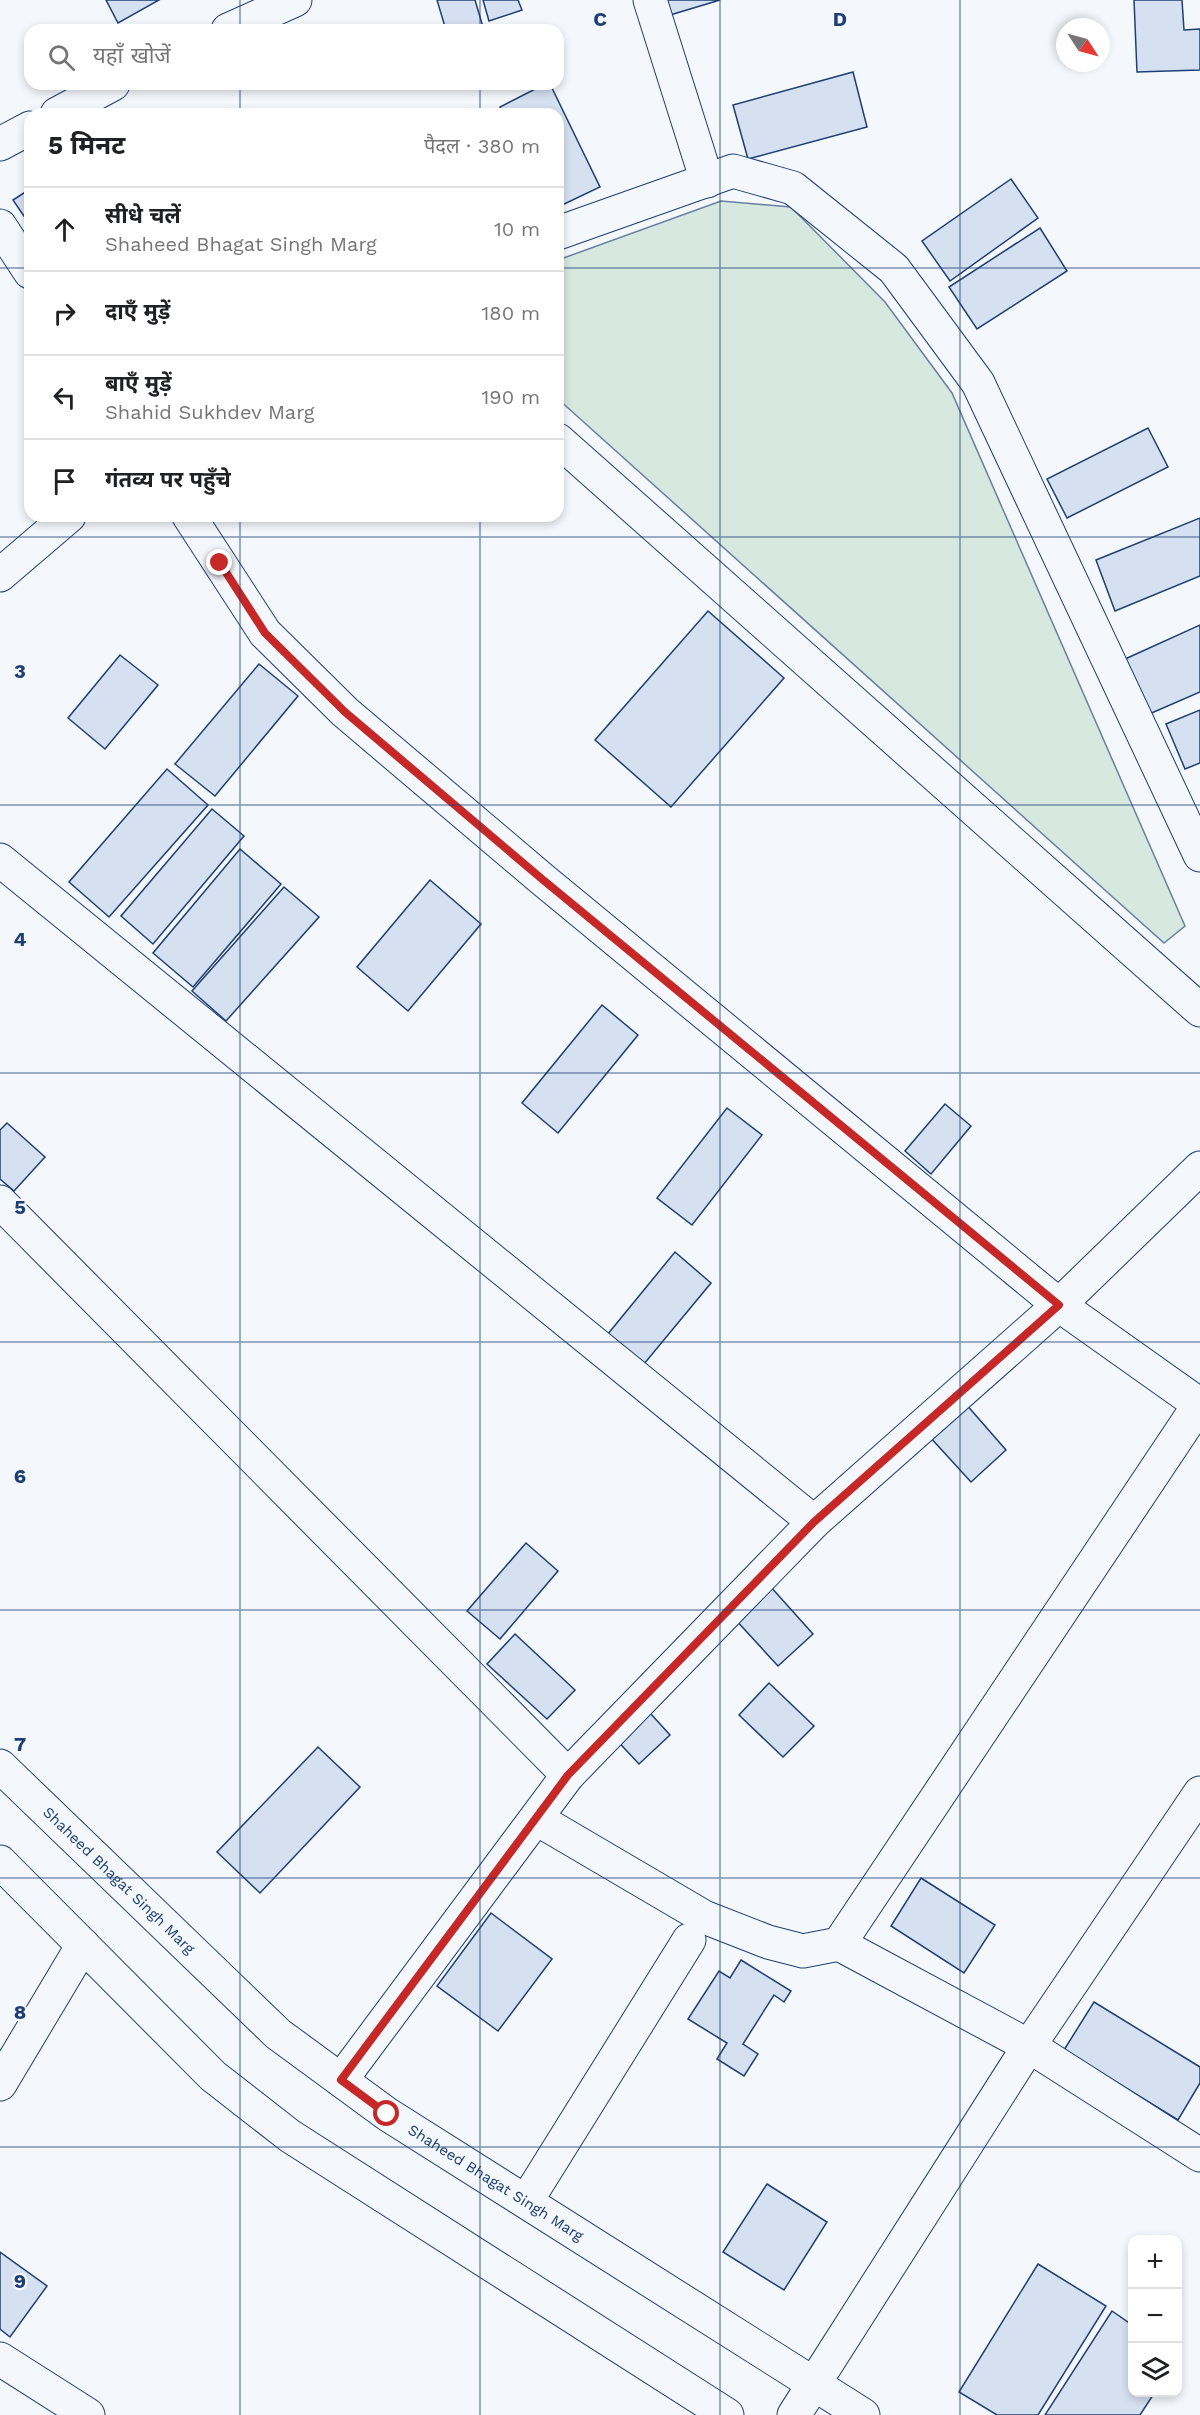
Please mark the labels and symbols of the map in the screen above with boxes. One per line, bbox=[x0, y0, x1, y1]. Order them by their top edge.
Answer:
text: C bbox=[593, 7, 607, 31]
text: D bbox=[833, 7, 847, 31]
north arrow bbox=[1056, 18, 1110, 72]
route end bbox=[206, 549, 232, 575]
text: 3 bbox=[14, 659, 26, 683]
text: 4 bbox=[14, 927, 27, 951]
text: 5 bbox=[14, 1195, 26, 1219]
text: 6 bbox=[14, 1464, 26, 1488]
text: 7 bbox=[14, 1732, 26, 1756]
street label: Shaheed Bhagat Singh Marg bbox=[39, 1803, 198, 1958]
text: 8 bbox=[14, 2000, 26, 2024]
route start bbox=[373, 2100, 399, 2126]
street label: Shaheed Bhagat Singh Marg bbox=[405, 2121, 587, 2245]
text: 9 bbox=[14, 2269, 26, 2293]

